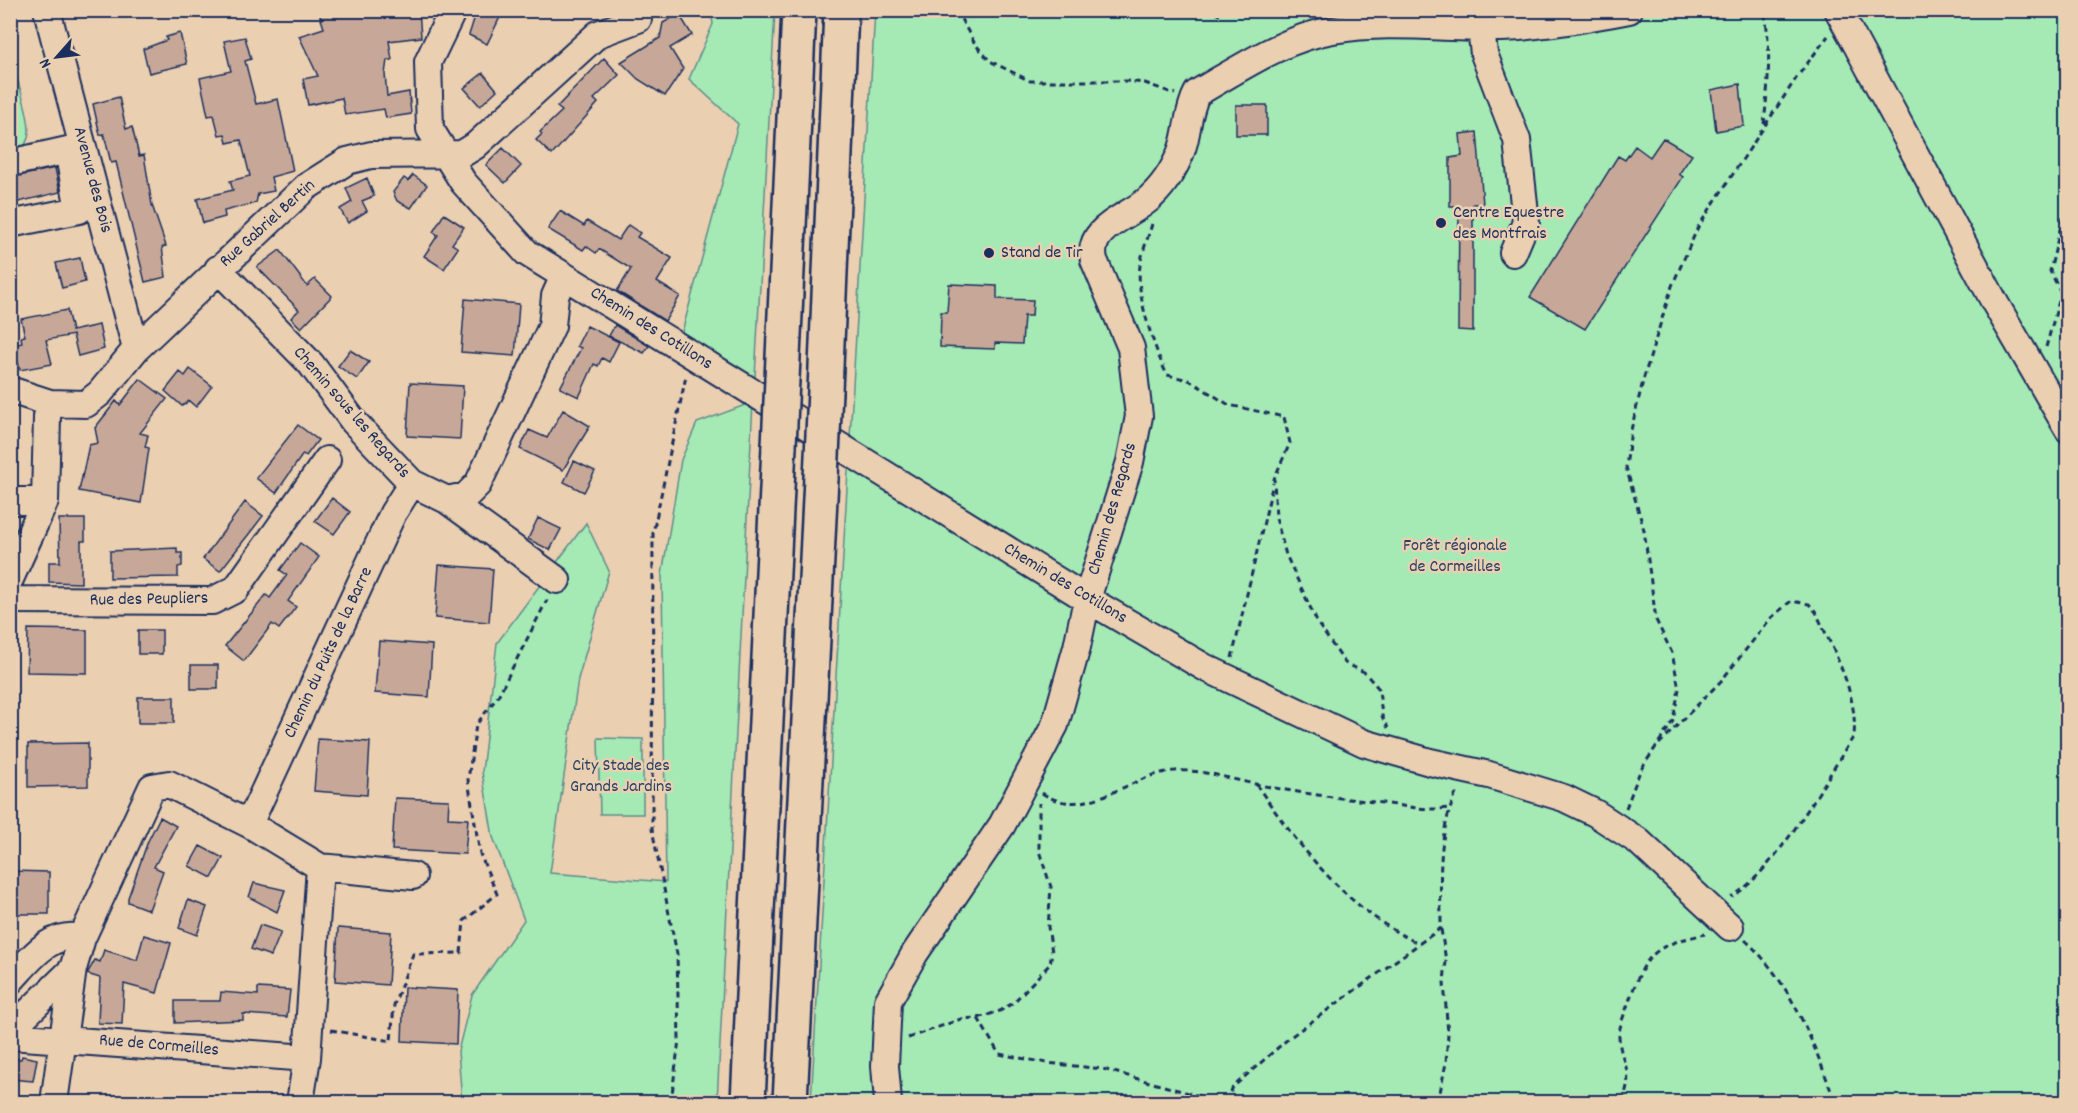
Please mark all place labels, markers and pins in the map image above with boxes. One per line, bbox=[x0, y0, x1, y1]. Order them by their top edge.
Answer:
place label: Centre Equestre des Montfrais bbox=[1453, 201, 1564, 247]
marker: Centre Equestre des Montfrais bbox=[1434, 216, 1448, 230]
place label: Stand de Tir bbox=[1001, 241, 1083, 266]
marker: Stand de Tir bbox=[982, 246, 996, 260]

